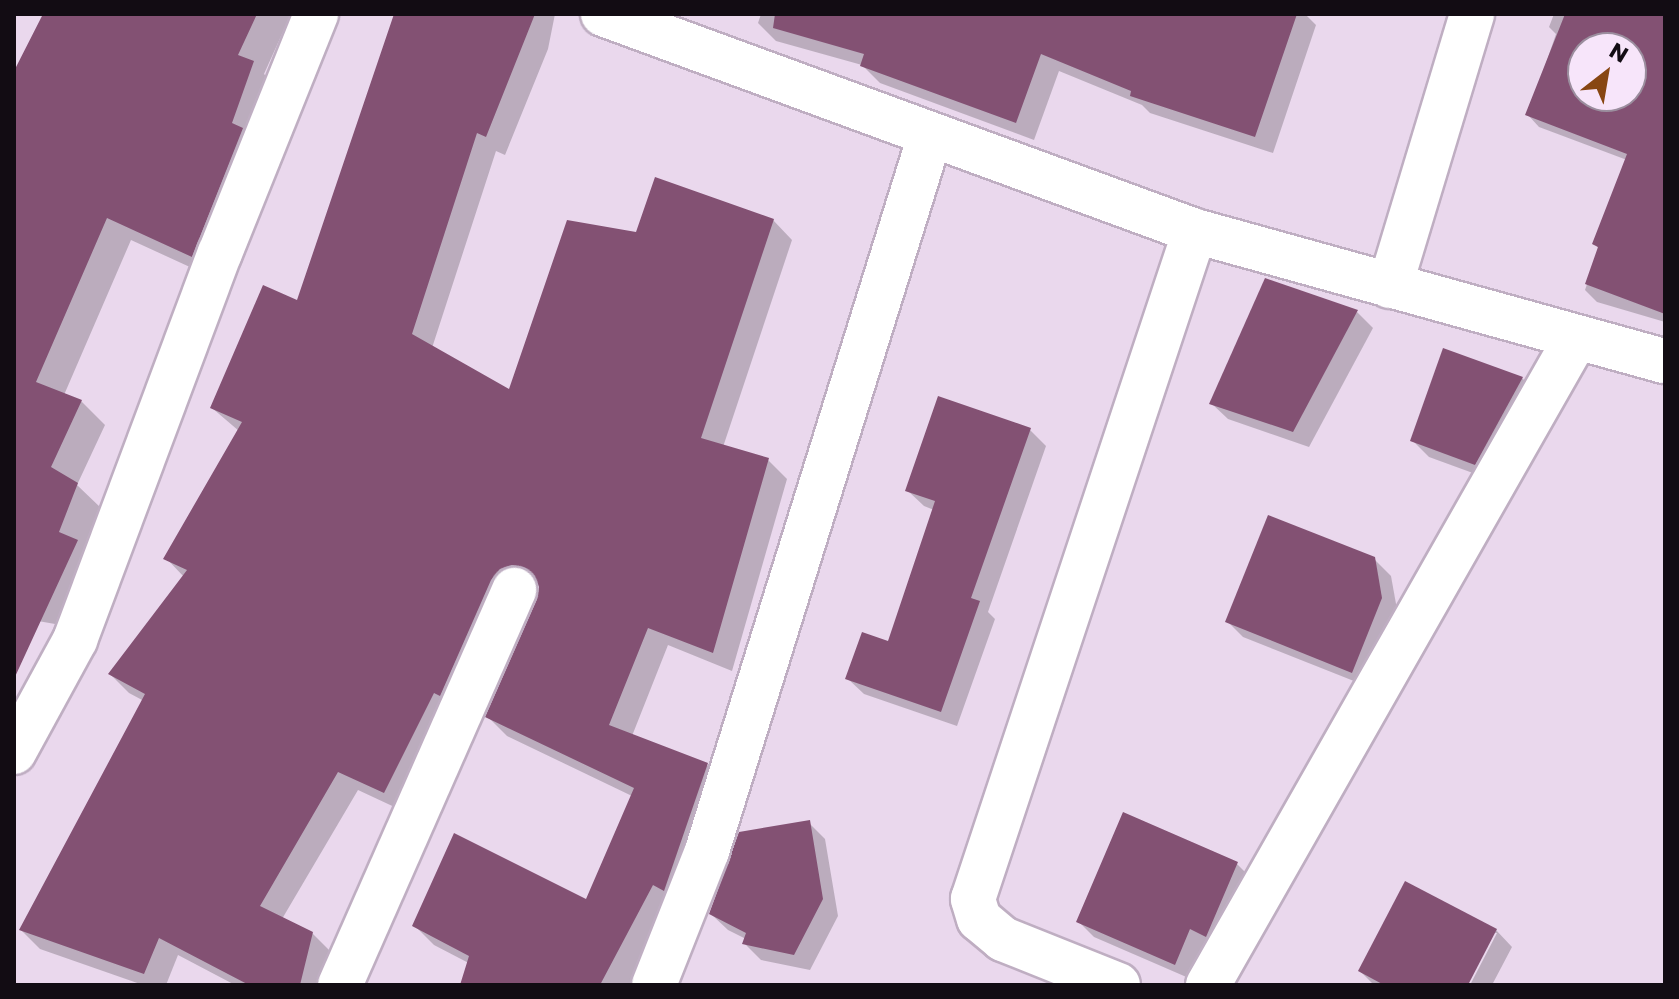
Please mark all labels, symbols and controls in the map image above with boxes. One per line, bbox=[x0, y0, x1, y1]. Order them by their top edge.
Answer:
north arrow bbox=[1567, 32, 1647, 112]
text: N bbox=[1604, 35, 1634, 70]

